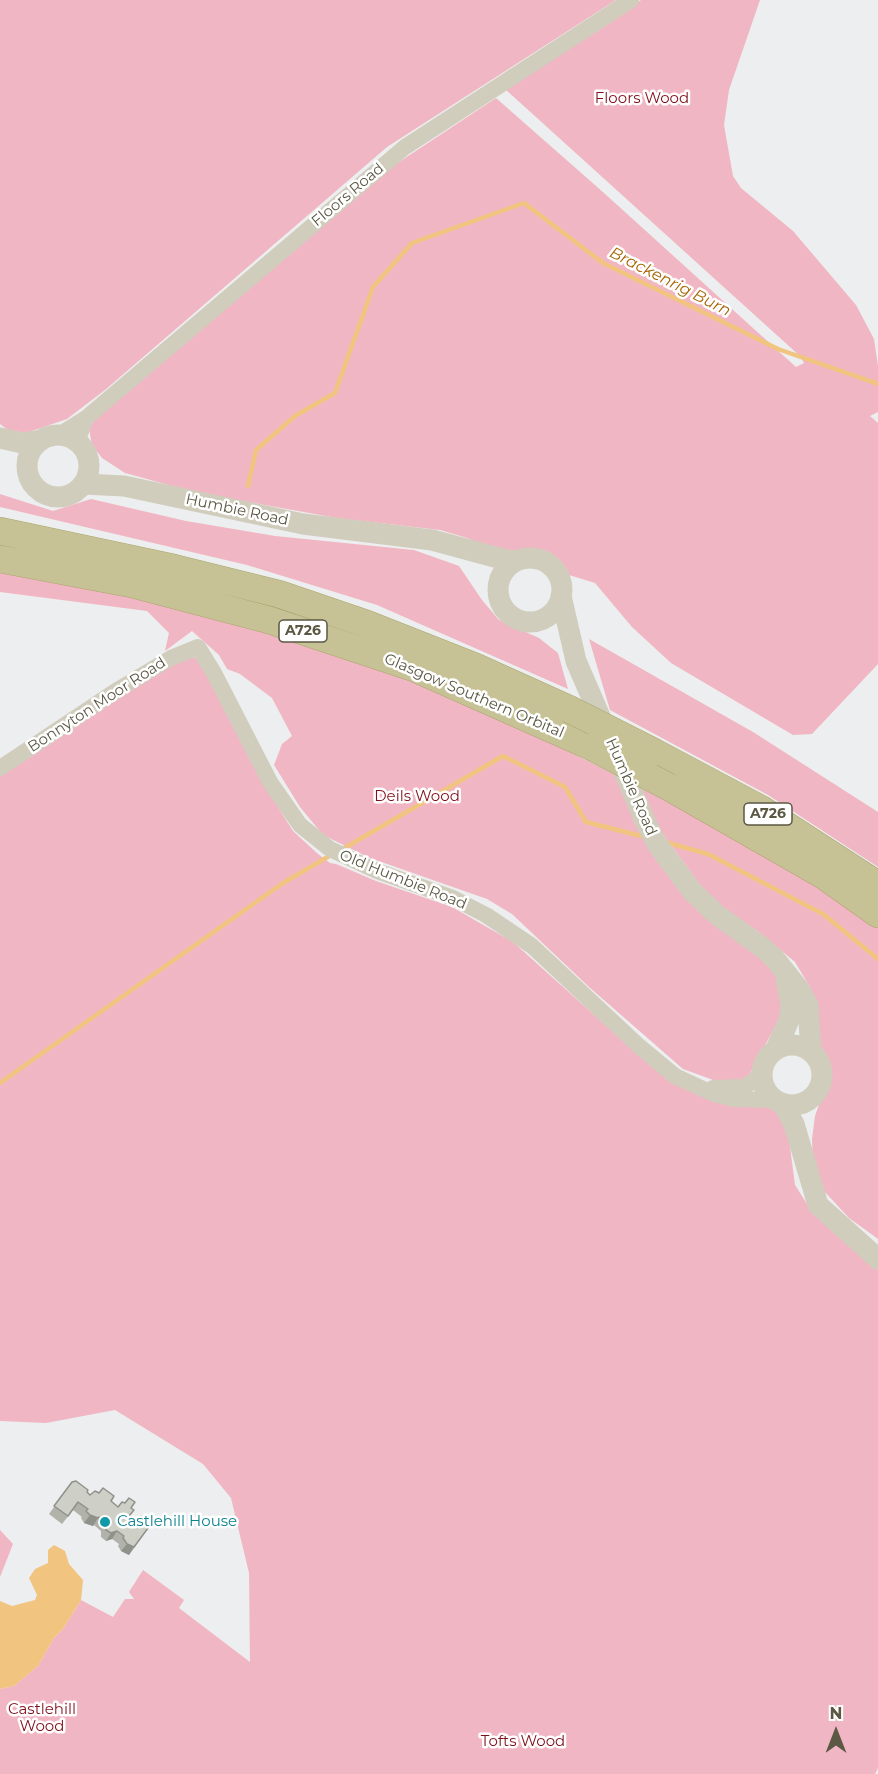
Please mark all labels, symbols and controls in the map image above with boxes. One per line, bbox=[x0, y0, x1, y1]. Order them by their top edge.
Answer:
park label: Floors Wood bbox=[595, 90, 689, 108]
street label: Floors Road bbox=[308, 160, 388, 230]
water label: Brackenrig Burn bbox=[606, 243, 734, 321]
street label: Humbie Road bbox=[184, 490, 290, 530]
road number: A726 bbox=[279, 620, 327, 642]
street label: Glasgow Southern Orbital bbox=[381, 650, 567, 742]
street label: Bonnyton Moor Road bbox=[25, 654, 169, 756]
street label: Humbie Road bbox=[602, 736, 660, 838]
park label: Deils Wood bbox=[374, 788, 460, 806]
road number: A726 bbox=[744, 803, 792, 825]
street label: Old Humbie Road bbox=[337, 846, 469, 914]
place label: Castlehill House bbox=[117, 1513, 237, 1531]
marker: Castlehill House bbox=[98, 1515, 112, 1529]
park label: Castlehill Wood bbox=[8, 1701, 76, 1736]
north arrow bbox=[806, 1702, 866, 1762]
text: N bbox=[830, 1704, 842, 1723]
park label: Tofts Wood bbox=[481, 1733, 565, 1751]

